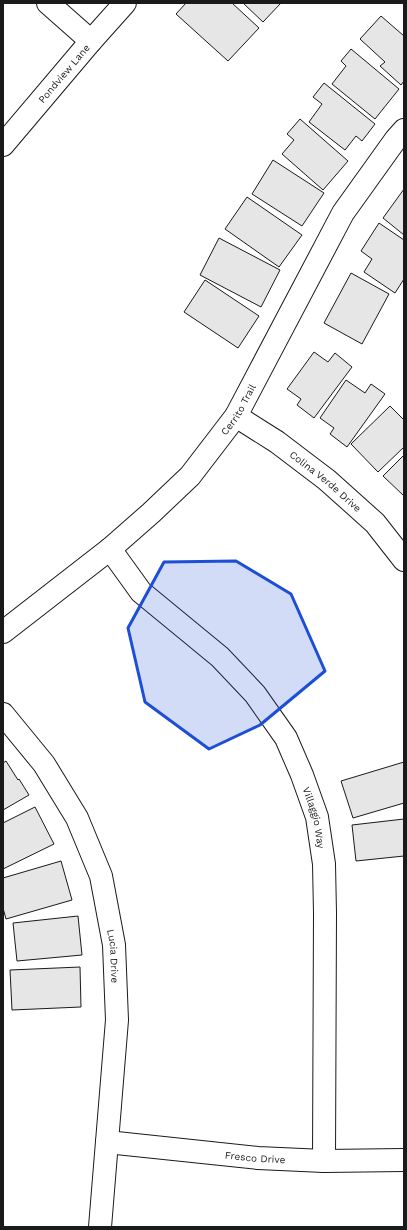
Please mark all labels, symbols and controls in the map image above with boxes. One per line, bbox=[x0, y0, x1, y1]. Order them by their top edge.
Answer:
street label: Pondview Lane bbox=[36, 42, 92, 105]
street label: Cerrito Trail bbox=[219, 382, 258, 437]
street label: Colina Verde Drive bbox=[287, 449, 364, 514]
street label: Villaggio Way bbox=[301, 786, 327, 850]
street label: Lucia Drive bbox=[105, 928, 121, 984]
street label: Fresco Drive bbox=[224, 1150, 286, 1165]

